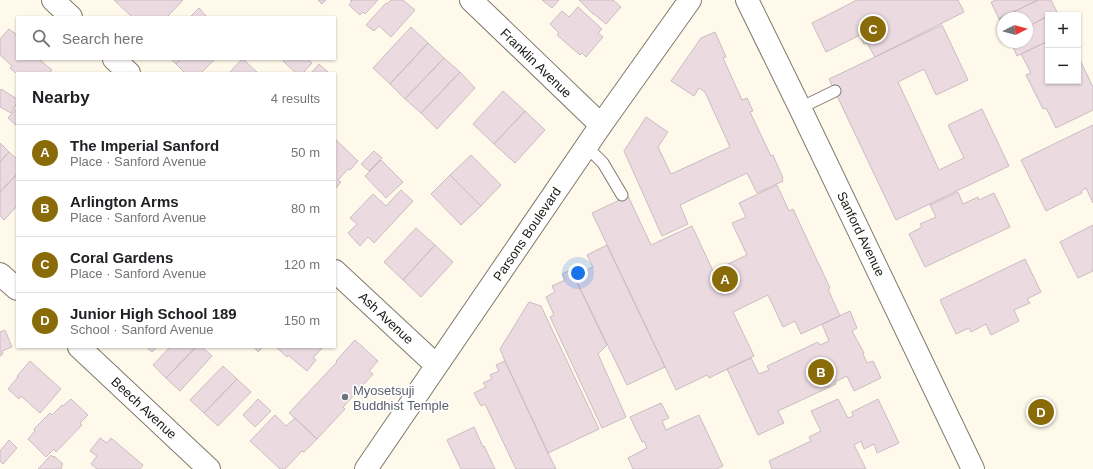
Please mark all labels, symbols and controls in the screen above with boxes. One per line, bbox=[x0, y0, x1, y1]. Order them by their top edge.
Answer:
north arrow bbox=[997, 12, 1033, 48]
map controls bbox=[1045, 12, 1081, 84]
button: + bbox=[1045, 12, 1081, 48]
pin: C bbox=[860, 14, 886, 44]
search box bbox=[16, 16, 336, 60]
street label: Franklin Avenue bbox=[497, 25, 575, 101]
icon: search bbox=[30, 27, 52, 49]
text: Search here bbox=[62, 30, 144, 47]
button: − bbox=[1045, 48, 1081, 84]
text: Nearby bbox=[32, 88, 90, 107]
text: 4 results bbox=[271, 91, 320, 106]
text: The Imperial Sanford bbox=[70, 137, 219, 154]
text: A bbox=[40, 145, 50, 160]
text: 50 m bbox=[291, 145, 320, 160]
text: Place · Sanford Avenue bbox=[70, 154, 206, 169]
street label: Parsons Boulevard bbox=[490, 184, 564, 284]
street label: Sanford Avenue bbox=[834, 189, 888, 279]
text: Arlington Arms bbox=[70, 193, 179, 210]
text: B bbox=[40, 201, 50, 216]
text: 80 m bbox=[291, 201, 320, 216]
text: Place · Sanford Avenue bbox=[70, 210, 206, 225]
text: Coral Gardens bbox=[70, 249, 173, 266]
text: C bbox=[40, 257, 50, 272]
text: 120 m bbox=[284, 257, 320, 272]
your location bbox=[568, 263, 588, 283]
pin: A bbox=[712, 264, 738, 294]
text: Place · Sanford Avenue bbox=[70, 266, 206, 281]
street label: Ash Avenue bbox=[356, 289, 416, 347]
text: Junior High School 189 bbox=[70, 305, 237, 322]
text: D bbox=[40, 313, 50, 328]
text: 150 m bbox=[284, 313, 320, 328]
text: School · Sanford Avenue bbox=[70, 322, 214, 337]
pin: B bbox=[808, 357, 834, 387]
street label: Beech Avenue bbox=[108, 374, 180, 442]
place label: Myosetsuji Buddhist Temple bbox=[353, 383, 449, 413]
marker: Myosetsuji Buddhist Temple bbox=[340, 392, 350, 402]
pin: D bbox=[1028, 397, 1054, 427]

